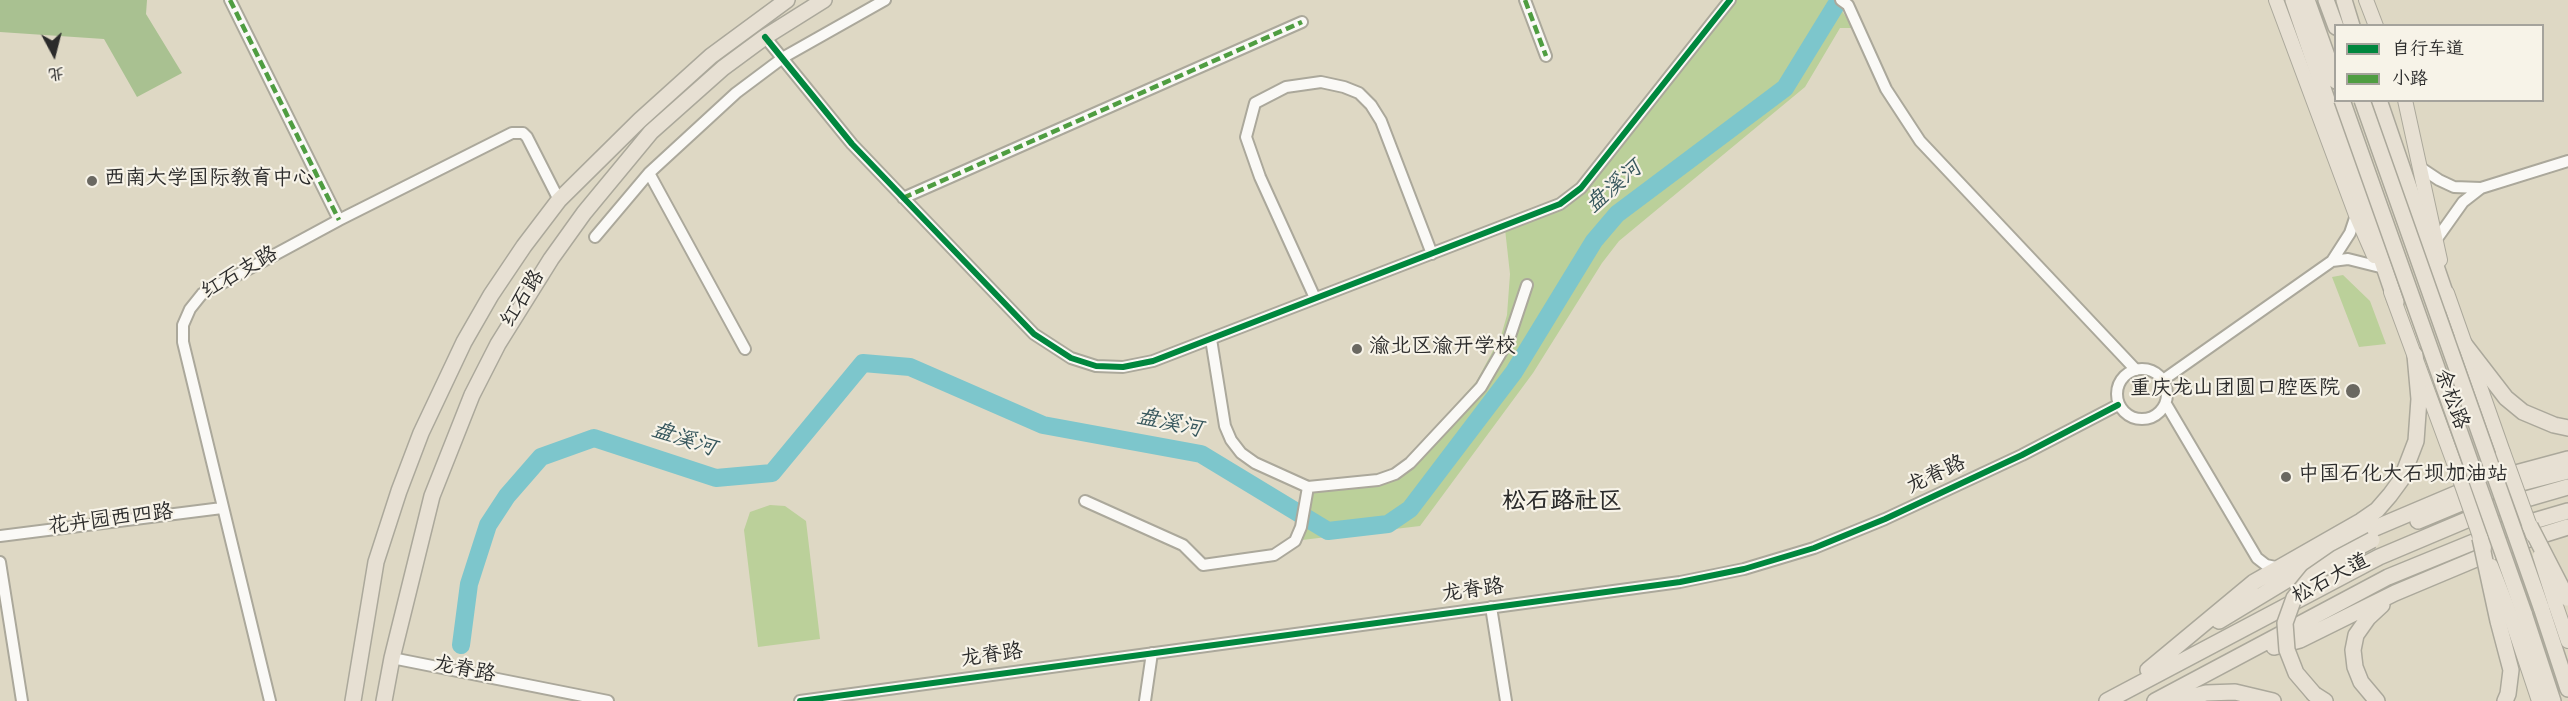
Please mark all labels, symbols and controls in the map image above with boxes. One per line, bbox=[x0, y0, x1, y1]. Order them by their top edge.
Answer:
north arrow bbox=[24, 24, 84, 84]
legend bbox=[2334, 24, 2544, 102]
text: 自行车道 bbox=[2392, 38, 2464, 63]
text: 北 bbox=[47, 60, 66, 85]
text: 小路 bbox=[2392, 68, 2428, 93]
water label: 盘溪河 bbox=[1582, 157, 1650, 221]
place label: 西南大学国际教育中心 bbox=[104, 168, 314, 194]
marker: 西南大学国际教育中心 bbox=[85, 174, 99, 188]
street label: 红石支路 bbox=[198, 243, 284, 307]
street label: 红石路 bbox=[498, 267, 552, 333]
place label: 渝北区渝开学校 bbox=[1369, 336, 1516, 362]
marker: 渝北区渝开学校 bbox=[1350, 342, 1364, 356]
street label: 余松路 bbox=[2426, 366, 2472, 434]
place label: 重庆龙山团圆口腔医院 bbox=[2130, 378, 2340, 404]
marker: 重庆龙山团圆口腔医院 bbox=[2344, 382, 2362, 400]
water label: 盘溪河 bbox=[1134, 406, 1204, 446]
water label: 盘溪河 bbox=[648, 419, 718, 465]
street label: 龙脊路 bbox=[1903, 452, 1971, 502]
place label: 中国石化大石坝加油站 bbox=[2298, 464, 2508, 490]
marker: 中国石化大石坝加油站 bbox=[2279, 470, 2293, 484]
district label: 松石路社区 bbox=[1502, 491, 1622, 519]
street label: 花卉园西四路 bbox=[47, 502, 175, 542]
street label: 松石大道 bbox=[2289, 550, 2375, 612]
street label: 龙脊路 bbox=[1440, 576, 1506, 610]
street label: 龙脊路 bbox=[959, 641, 1025, 675]
street label: 龙脊路 bbox=[431, 654, 497, 690]

